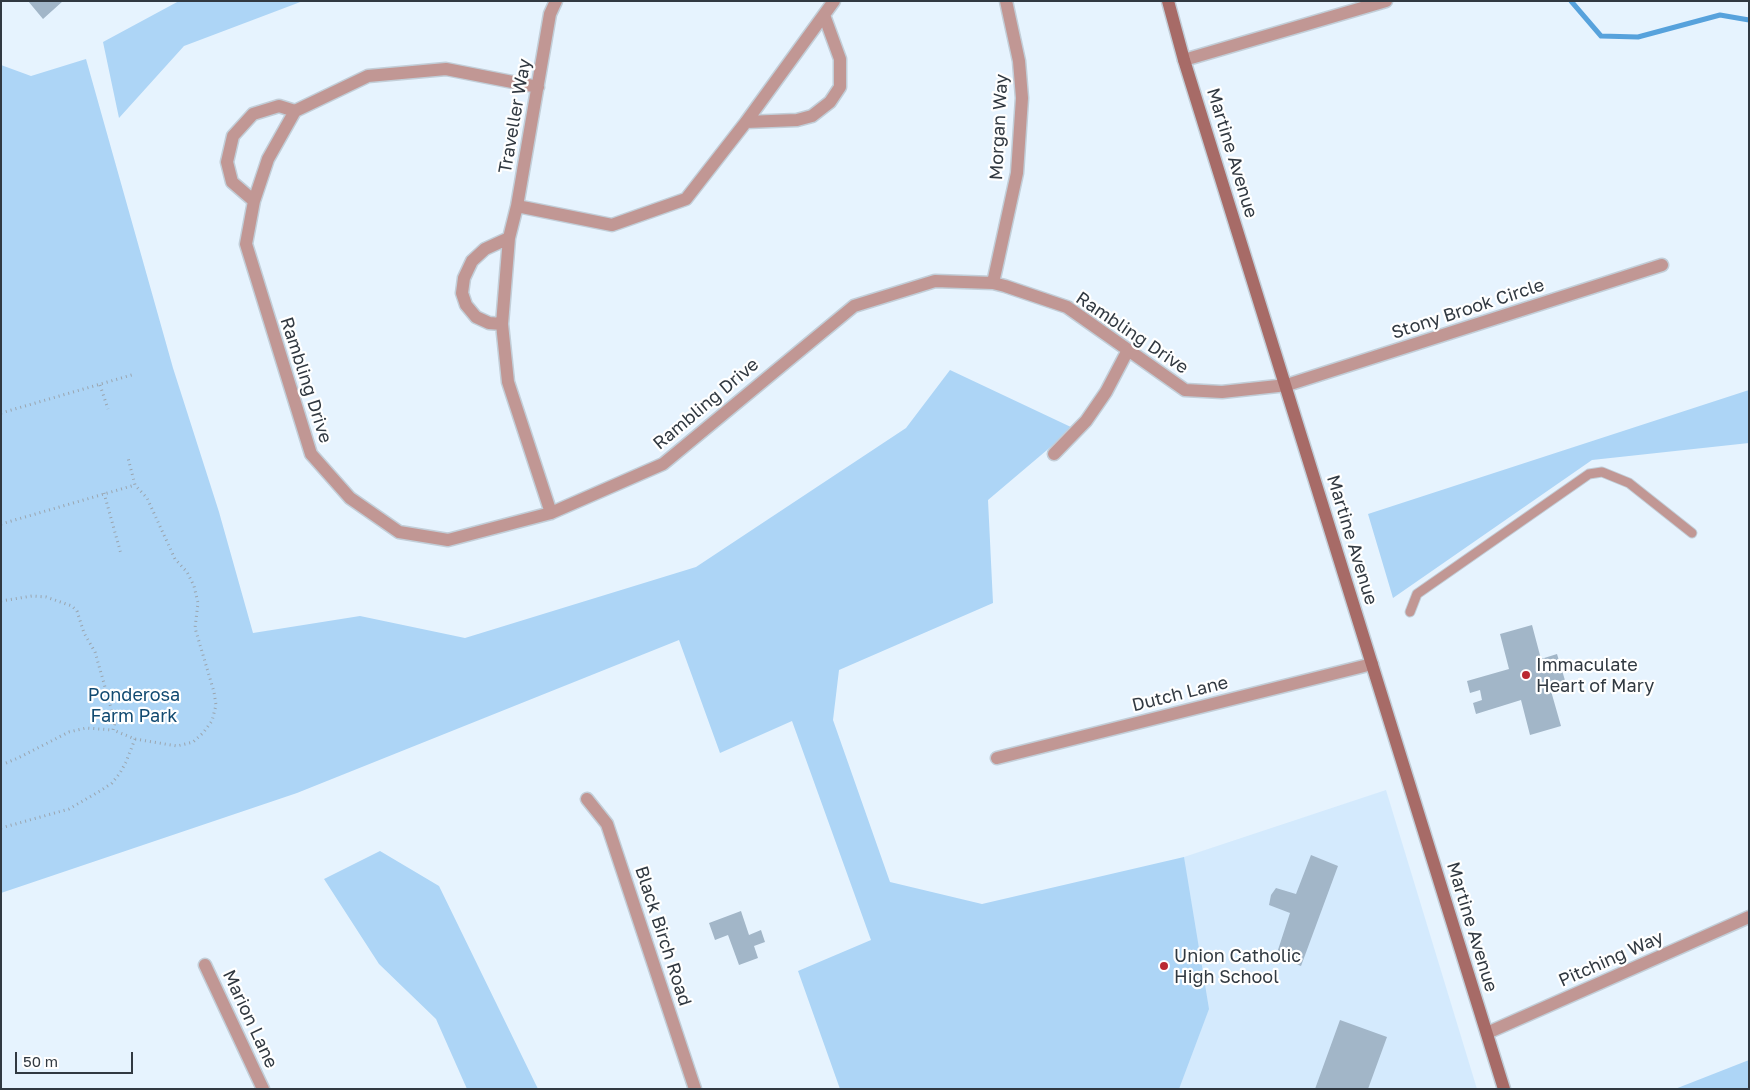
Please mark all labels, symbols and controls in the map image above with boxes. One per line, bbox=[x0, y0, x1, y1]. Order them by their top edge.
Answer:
street label: Traveller Way bbox=[494, 57, 536, 175]
street label: Morgan Way bbox=[985, 73, 1013, 181]
street label: Martine Avenue bbox=[1202, 85, 1262, 221]
street label: Stony Brook Circle bbox=[1389, 274, 1547, 344]
street label: Rambling Drive bbox=[1072, 287, 1192, 379]
street label: Rambling Drive bbox=[275, 314, 337, 446]
street label: Rambling Drive bbox=[649, 354, 763, 454]
street label: Martine Avenue bbox=[1322, 472, 1382, 608]
place label: Immaculate Heart of Mary bbox=[1536, 654, 1654, 696]
marker: Immaculate Heart of Mary bbox=[1520, 669, 1532, 681]
street label: Dutch Lane bbox=[1130, 672, 1230, 716]
park label: Ponderosa Farm Park bbox=[88, 684, 180, 726]
street label: Martine Avenue bbox=[1442, 859, 1502, 995]
street label: Black Birch Road bbox=[630, 863, 696, 1009]
street label: Pitching Way bbox=[1555, 926, 1667, 992]
place label: Union Catholic High School bbox=[1174, 945, 1301, 988]
marker: Union Catholic High School bbox=[1158, 960, 1170, 972]
street label: Marion Lane bbox=[218, 966, 282, 1072]
scale bar bbox=[18, 1042, 135, 1074]
text: 50 m bbox=[23, 1052, 58, 1070]

